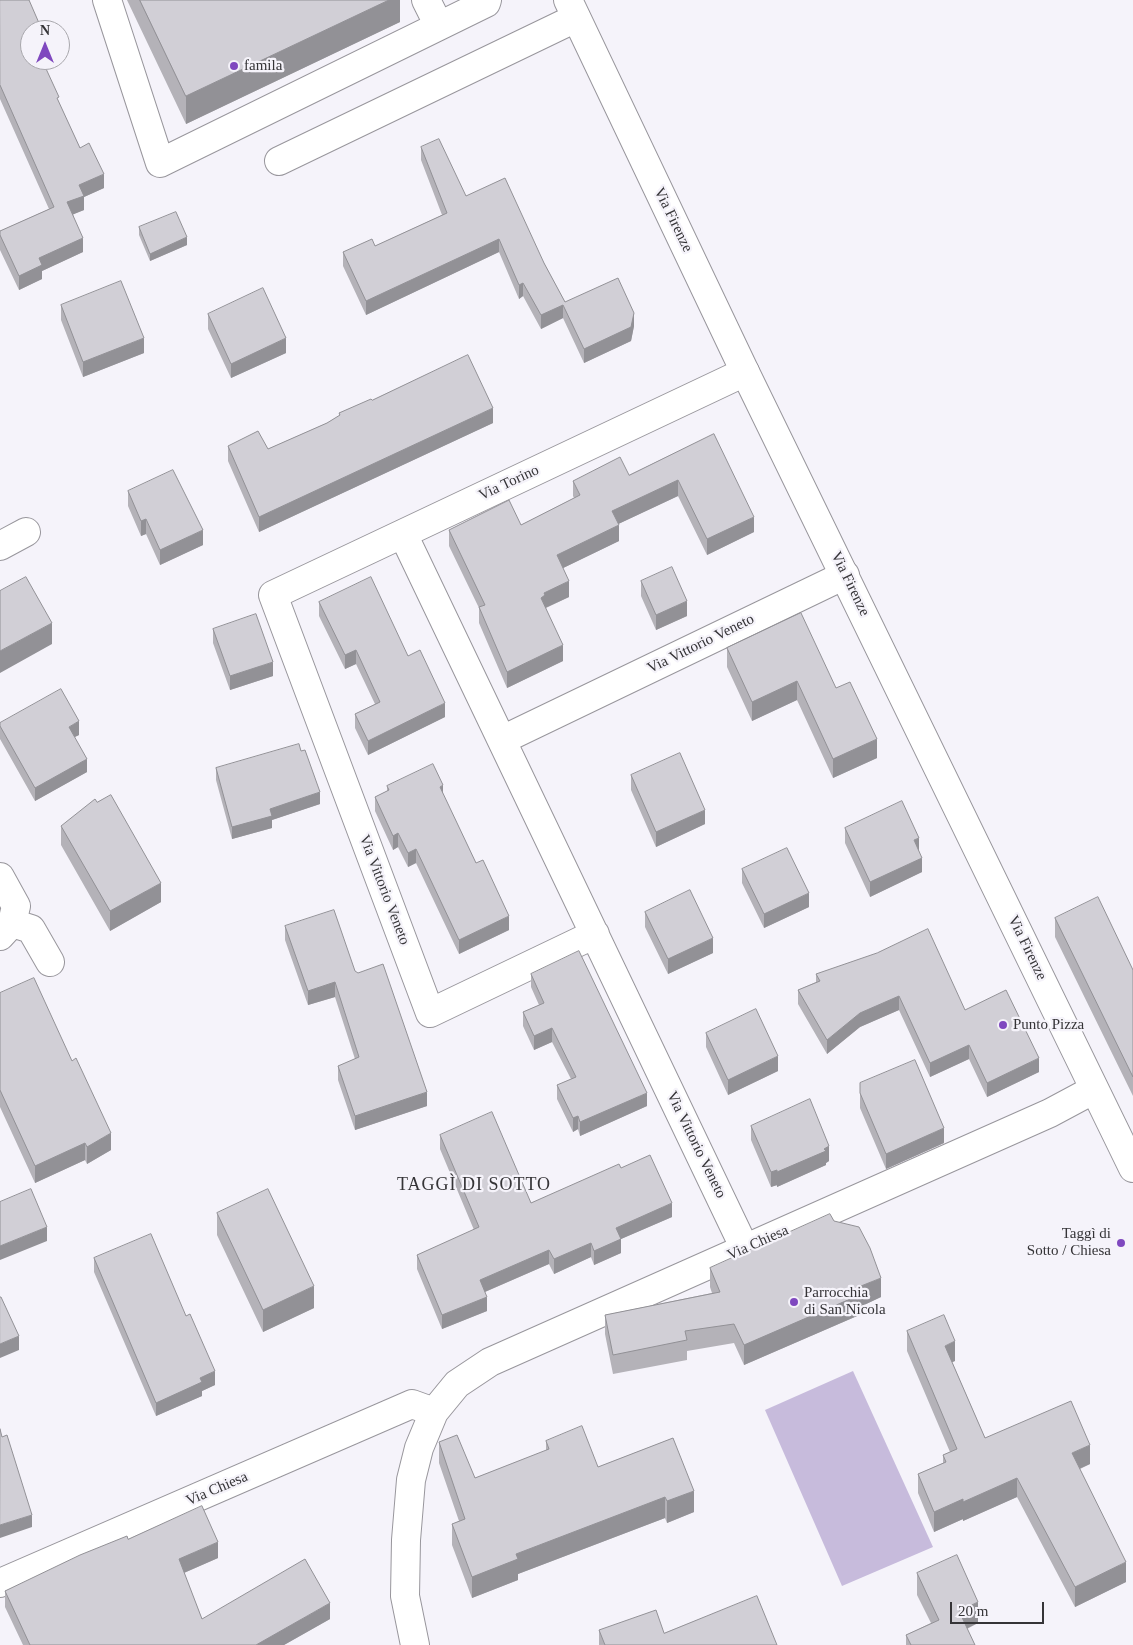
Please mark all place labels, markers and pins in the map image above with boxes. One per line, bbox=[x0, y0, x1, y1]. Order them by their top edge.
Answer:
place label: famila bbox=[244, 57, 282, 75]
marker: famila bbox=[228, 60, 240, 72]
place label: Punto Pizza bbox=[1013, 1016, 1084, 1034]
marker: Punto Pizza bbox=[997, 1019, 1009, 1031]
place label: Taggì di Sotto / Chiesa bbox=[1027, 1225, 1111, 1260]
marker: Taggì di Sotto / Chiesa bbox=[1115, 1237, 1127, 1249]
place label: Parrocchia di San Nicola bbox=[804, 1284, 886, 1319]
marker: Parrocchia di San Nicola bbox=[788, 1296, 800, 1308]

